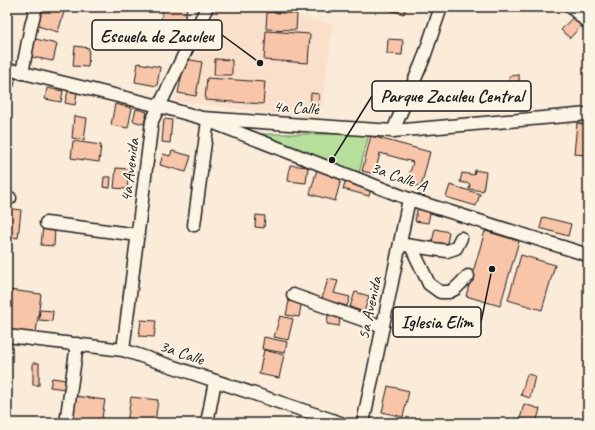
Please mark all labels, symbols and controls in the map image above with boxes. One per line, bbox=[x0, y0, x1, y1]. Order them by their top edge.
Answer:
callout: Escuela de Zaculeu bbox=[92, 20, 222, 50]
text: Escuela de Zaculeu bbox=[100, 25, 216, 47]
callout: Parque Zaculeu Central bbox=[372, 81, 531, 111]
text: Parque Zaculeu Central bbox=[381, 85, 527, 107]
street label: 4a Calle bbox=[273, 95, 321, 120]
street label: 4a Avenida bbox=[115, 136, 144, 203]
street label: 3a Calle A bbox=[368, 157, 431, 197]
street label: 5a Avenida bbox=[353, 273, 387, 341]
callout: Iglesia Elim bbox=[393, 307, 481, 337]
text: Iglesia Elim bbox=[401, 311, 474, 333]
street label: 3a Calle bbox=[157, 335, 208, 370]

